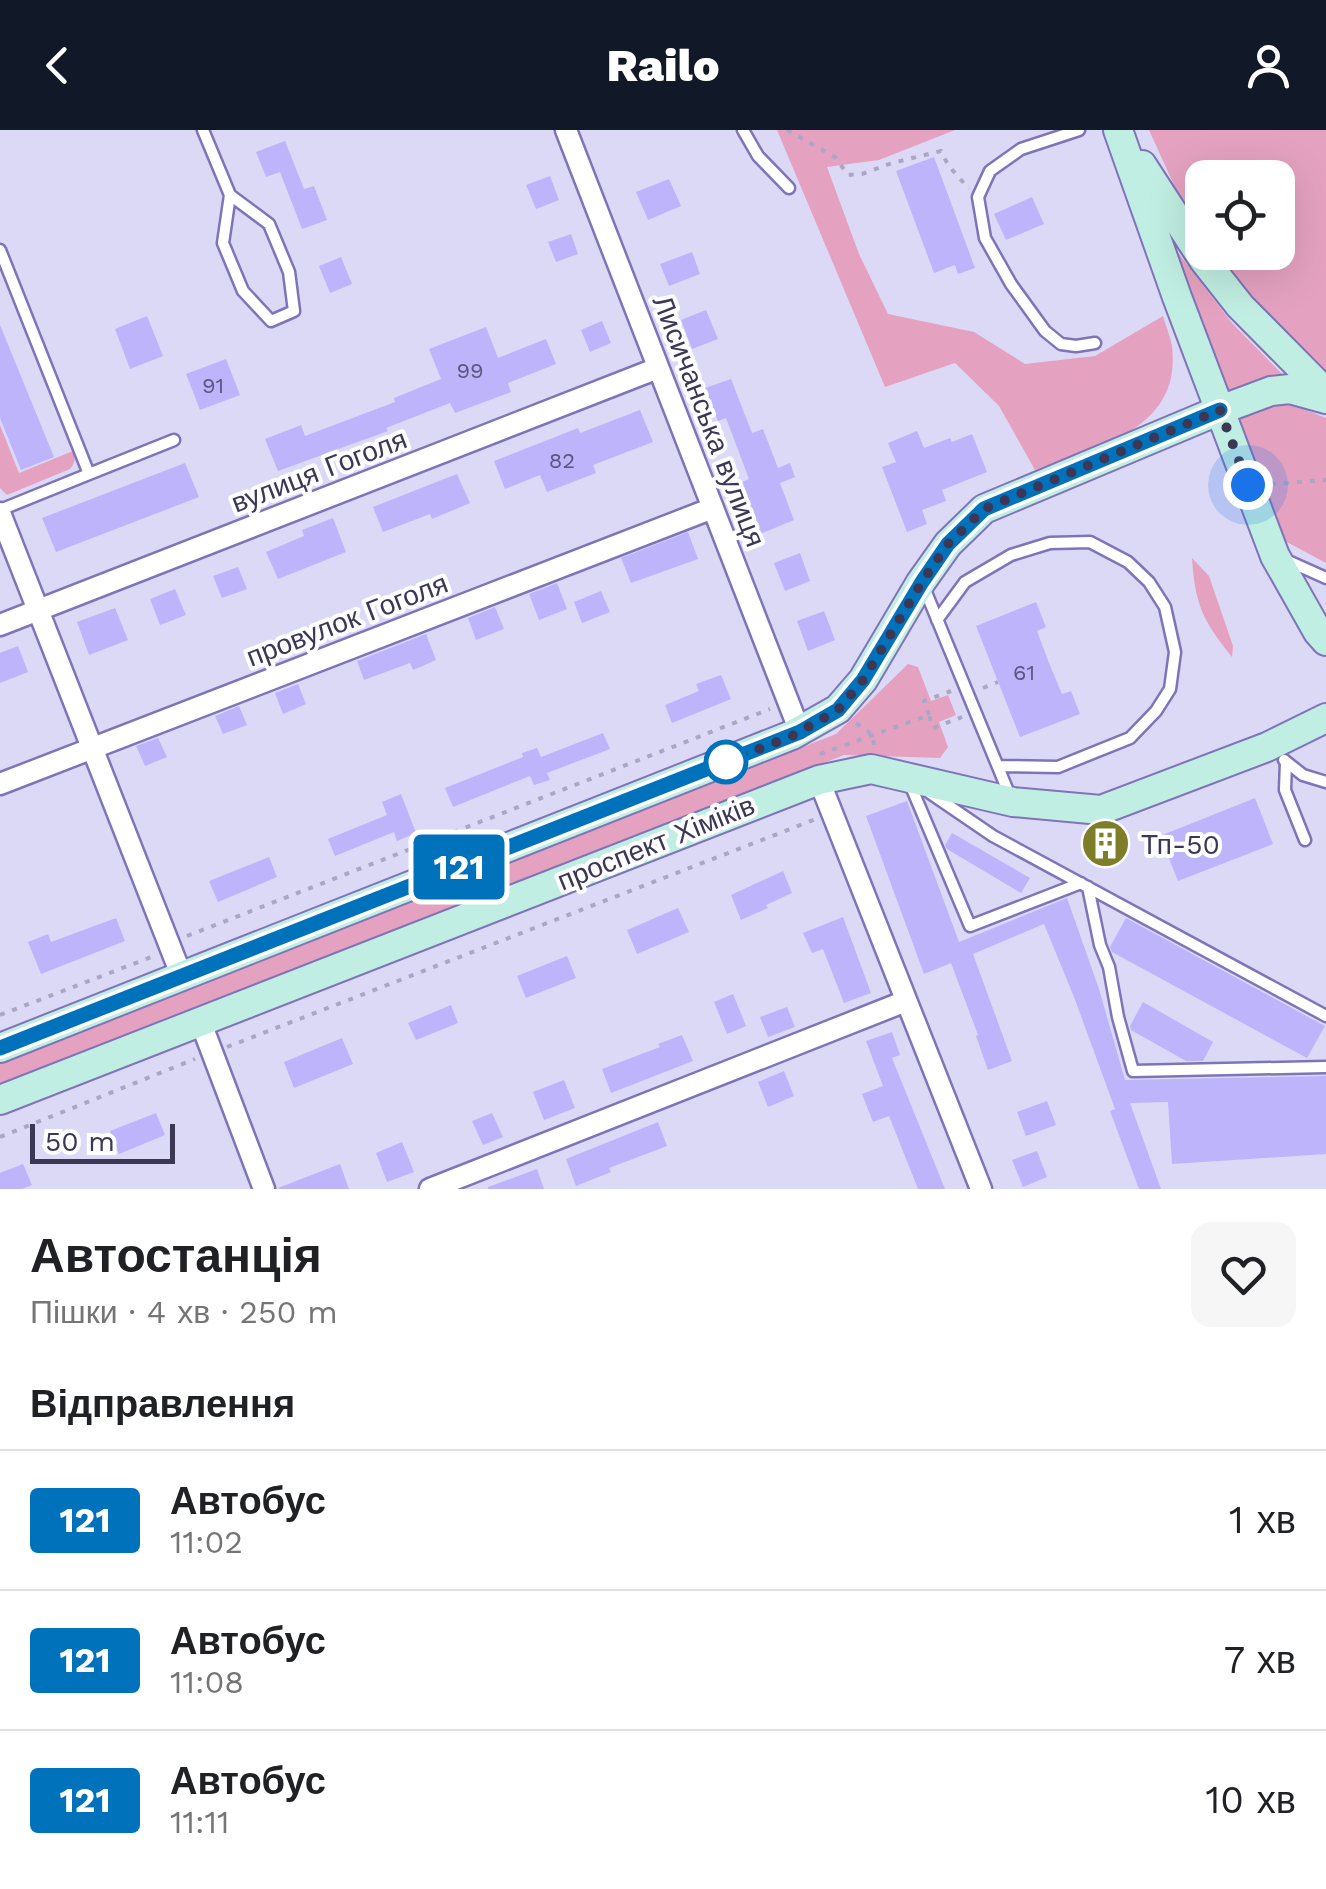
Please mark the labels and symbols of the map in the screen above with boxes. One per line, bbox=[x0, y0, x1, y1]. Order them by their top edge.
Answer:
street label: Лисичанська вулиця bbox=[646, 291, 772, 551]
house number: 99 bbox=[456, 358, 484, 383]
house number: 91 bbox=[202, 373, 224, 398]
street label: вулиця Гоголя bbox=[227, 422, 411, 520]
house number: 82 bbox=[549, 448, 575, 473]
your location bbox=[1223, 460, 1273, 510]
street label: провулок Гоголя bbox=[242, 566, 452, 674]
house number: 61 bbox=[1013, 660, 1035, 685]
unlabelled marker bbox=[705, 741, 747, 783]
street label: проспект Хіміків bbox=[553, 788, 759, 898]
building icon: Тп-50 bbox=[1080, 818, 1132, 870]
place label: Тп-50 bbox=[1141, 828, 1220, 861]
line badge: 121 bbox=[402, 834, 516, 900]
scale bar bbox=[30, 1119, 175, 1164]

